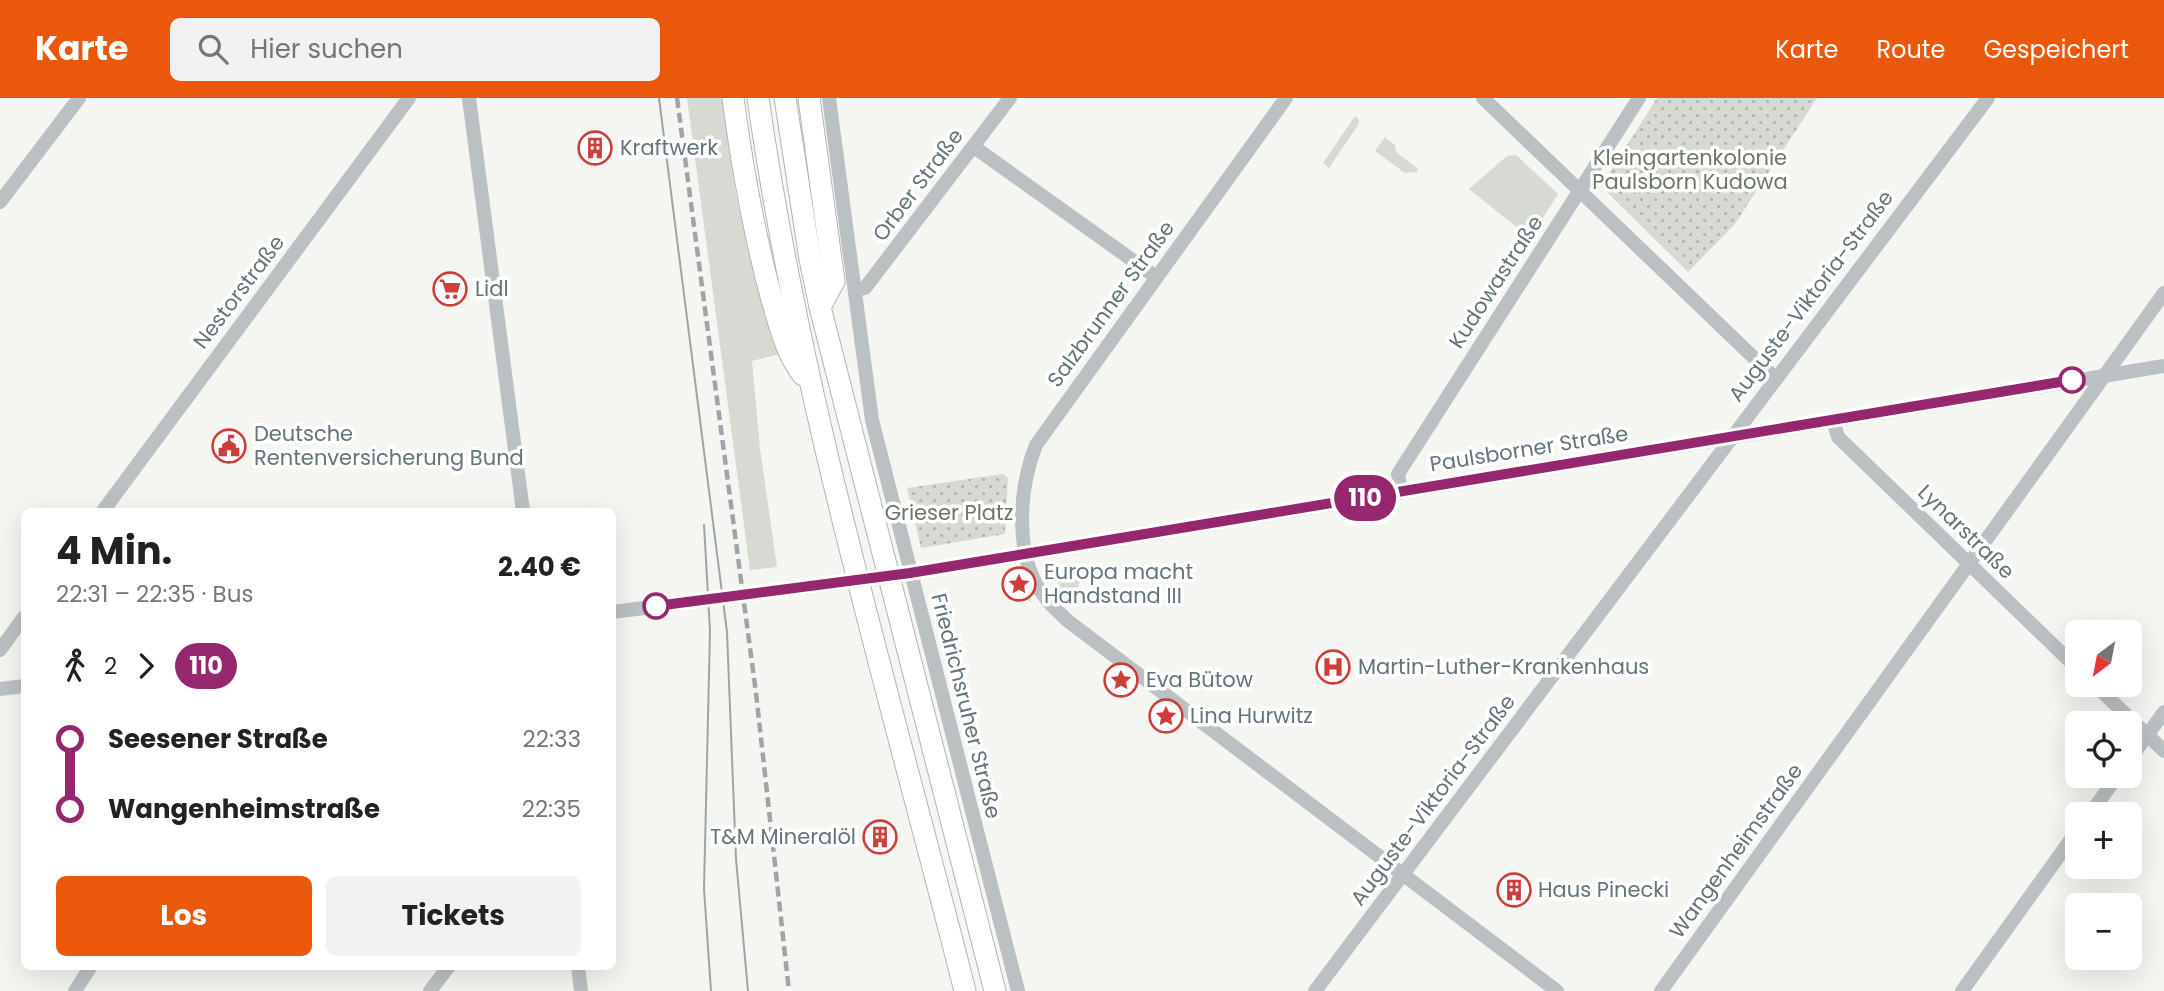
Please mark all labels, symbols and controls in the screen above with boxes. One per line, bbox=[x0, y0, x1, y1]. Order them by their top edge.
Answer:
search box bbox=[170, 18, 660, 81]
text: Karte bbox=[35, 25, 128, 72]
icon: search bbox=[194, 30, 232, 68]
text: Hier suchen bbox=[250, 31, 403, 67]
text: Karte bbox=[1775, 33, 1838, 66]
text: Route bbox=[1876, 33, 1945, 66]
text: Gespeichert bbox=[1983, 33, 2129, 66]
street label: Orber Straße bbox=[866, 122, 970, 247]
building icon: Kraftwerk bbox=[576, 129, 614, 167]
place label: Kraftwerk bbox=[620, 133, 718, 162]
park label: Kleingartenkolonie Paulsborn Kudowa bbox=[1592, 143, 1788, 196]
street label: Auguste-Viktoria-Straße bbox=[1721, 184, 1900, 407]
street label: Kudowastraße bbox=[1442, 210, 1549, 354]
street label: Salzbrunner Straße bbox=[1040, 215, 1181, 393]
street label: Nestorstraße bbox=[186, 229, 291, 355]
supermarket icon: Lidl bbox=[431, 270, 469, 308]
place label: Lidl bbox=[475, 274, 509, 303]
unlabelled marker bbox=[2059, 367, 2085, 393]
street label: Paulsborner Straße bbox=[1428, 418, 1630, 479]
place label: Deutsche Rentenversicherung Bund bbox=[254, 419, 524, 472]
public building icon: Deutsche Rentenversicherung Bund bbox=[210, 427, 248, 465]
line badge: 110 bbox=[1325, 475, 1405, 521]
street label: Lynarstraße bbox=[1912, 478, 2021, 585]
text: 110 bbox=[1348, 481, 1382, 514]
park label: Grieser Platz bbox=[885, 498, 1013, 527]
text: 4 Min. bbox=[56, 524, 172, 577]
text: 2.40 € bbox=[498, 549, 581, 585]
place label: Europa macht Handstand III bbox=[1044, 557, 1193, 610]
place icon: Europa macht Handstand III bbox=[1000, 565, 1038, 603]
text: 22:31 – 22:35 · Bus bbox=[56, 578, 253, 610]
street label: Friedrichsruher Straße bbox=[924, 590, 1009, 822]
unlabelled marker bbox=[643, 593, 669, 619]
north arrow bbox=[2065, 620, 2142, 696]
map controls bbox=[2065, 620, 2142, 970]
icon: walk bbox=[56, 647, 94, 685]
icon: forward bbox=[127, 647, 165, 685]
hospital icon: Martin-Luther-Krankenhaus bbox=[1314, 648, 1352, 686]
text: 110 bbox=[189, 649, 223, 682]
text: 2 bbox=[104, 650, 117, 682]
place label: Martin-Luther-Krankenhaus bbox=[1358, 652, 1649, 681]
place icon: Eva Bütow bbox=[1102, 661, 1140, 699]
place label: Eva Bütow bbox=[1146, 665, 1253, 694]
street label: Auguste-Viktoria-Straße bbox=[1343, 688, 1522, 911]
place icon: Lina Hurwitz bbox=[1147, 697, 1185, 735]
place label: Lina Hurwitz bbox=[1190, 701, 1313, 730]
button: locate bbox=[2065, 711, 2142, 788]
text: Seesener Straße bbox=[108, 721, 328, 757]
text: 22:33 bbox=[523, 723, 581, 755]
street label: Wangenheimstraße bbox=[1662, 757, 1809, 944]
text: Wangenheimstraße bbox=[108, 791, 380, 827]
text: 22:35 bbox=[522, 793, 581, 825]
button: + bbox=[2065, 802, 2142, 879]
building icon: T&M Mineralöl bbox=[861, 818, 899, 856]
place label: T&M Mineralöl bbox=[710, 822, 856, 851]
building icon: Haus Pinecki bbox=[1495, 871, 1533, 909]
place label: Haus Pinecki bbox=[1538, 875, 1669, 904]
button: Los bbox=[56, 876, 312, 956]
button: Tickets bbox=[326, 876, 581, 956]
button: − bbox=[2065, 893, 2142, 970]

